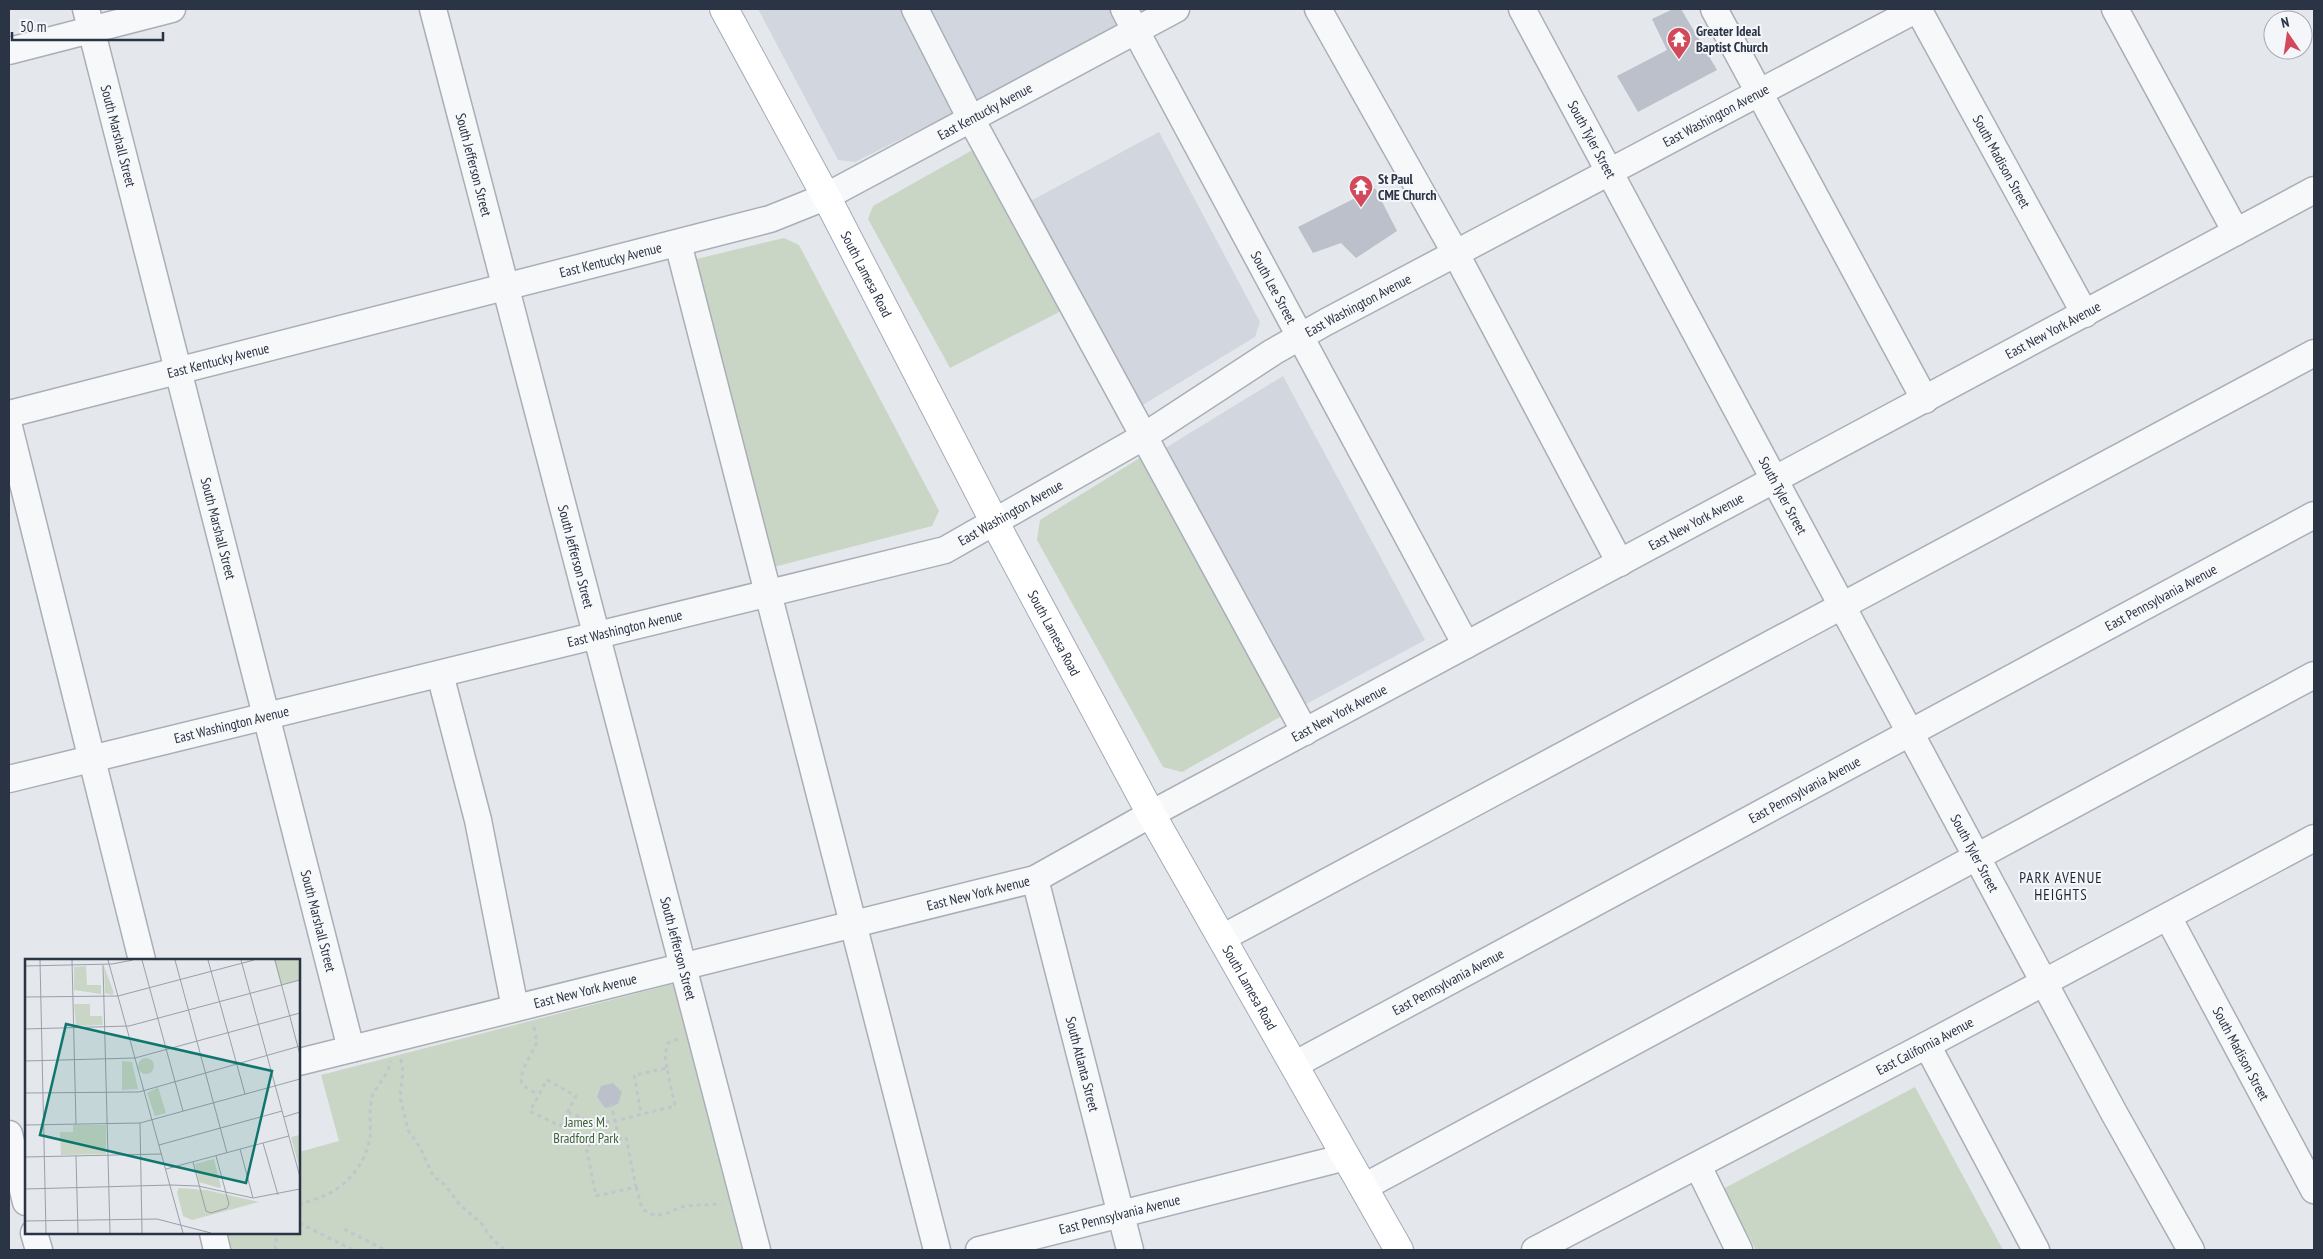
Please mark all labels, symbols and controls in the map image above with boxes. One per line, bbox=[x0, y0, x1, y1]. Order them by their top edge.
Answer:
scale bar bbox=[12, 10, 164, 42]
north arrow bbox=[2263, 10, 2313, 60]
text: N bbox=[2279, 13, 2291, 32]
text: 50 m bbox=[20, 17, 46, 36]
place label: Greater Ideal Baptist Church bbox=[1696, 22, 1768, 56]
temple icon: Greater Ideal Baptist Church bbox=[1666, 26, 1692, 60]
street label: East Kentucky Avenue bbox=[934, 79, 1035, 144]
street label: East Washington Avenue bbox=[1660, 80, 1772, 151]
street label: South Marshall Street bbox=[97, 83, 140, 189]
street label: South Tyler Street bbox=[1564, 97, 1620, 182]
street label: South Jefferson Street bbox=[452, 111, 496, 218]
street label: South Madison Street bbox=[1969, 112, 2034, 212]
place label: St Paul CME Church bbox=[1378, 170, 1437, 204]
temple icon: St Paul CME Church bbox=[1348, 174, 1374, 208]
street label: South Lamesa Road bbox=[837, 228, 896, 320]
street label: East Kentucky Avenue bbox=[558, 238, 664, 282]
street label: South Lee Street bbox=[1247, 248, 1301, 327]
street label: East Washington Avenue bbox=[1302, 269, 1414, 341]
street label: East New York Avenue bbox=[2002, 297, 2104, 363]
street label: East Kentucky Avenue bbox=[165, 339, 271, 382]
street label: South Tyler Street bbox=[1755, 453, 1811, 538]
street label: South Marshall Street bbox=[197, 476, 240, 581]
street label: East Washington Avenue bbox=[955, 476, 1066, 550]
street label: East New York Avenue bbox=[1645, 489, 1747, 554]
street label: South Jefferson Street bbox=[554, 503, 598, 610]
street label: East Pennsylvania Avenue bbox=[2102, 560, 2220, 635]
street label: South Lamesa Road bbox=[1024, 587, 1084, 679]
street label: East Washington Avenue bbox=[566, 606, 684, 651]
street label: East New York Avenue bbox=[1289, 680, 1390, 746]
street label: East Washington Avenue bbox=[172, 702, 291, 747]
street label: East Pennsylvania Avenue bbox=[1745, 752, 1864, 827]
street label: South Tyler Street bbox=[1947, 811, 2003, 895]
street label: South Marshall Street bbox=[297, 868, 340, 974]
district label: PARK AVENUE HEIGHTS bbox=[2019, 868, 2103, 904]
street label: East New York Avenue bbox=[925, 872, 1032, 915]
street label: South Jefferson Street bbox=[656, 895, 700, 1002]
street label: South Lamesa Road bbox=[1219, 942, 1281, 1033]
street label: East Pennsylvania Avenue bbox=[1389, 944, 1507, 1019]
inset map bbox=[25, 959, 300, 1234]
street label: East New York Avenue bbox=[532, 969, 639, 1012]
street label: South Madison Street bbox=[2209, 1004, 2274, 1104]
street label: East California Avenue bbox=[1873, 1013, 1977, 1079]
street label: South Atlanta Street bbox=[1062, 1015, 1103, 1114]
park label: James M. Bradford Park bbox=[553, 1113, 619, 1147]
street label: East Pennsylvania Avenue bbox=[1057, 1190, 1182, 1238]

